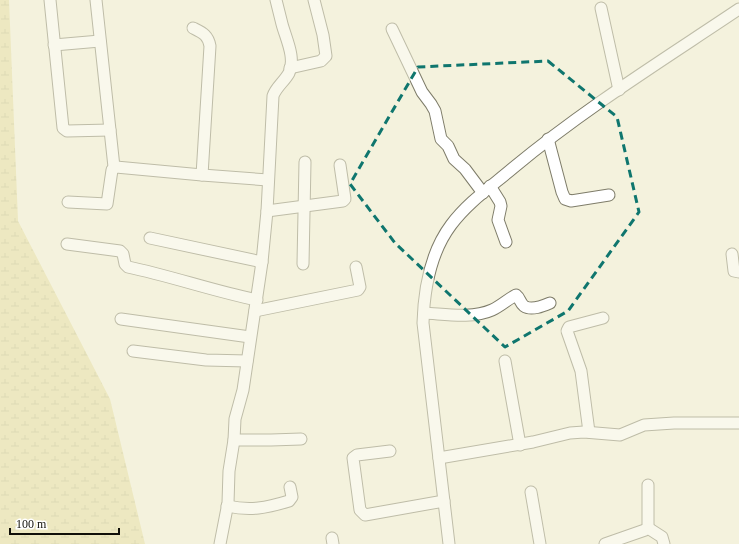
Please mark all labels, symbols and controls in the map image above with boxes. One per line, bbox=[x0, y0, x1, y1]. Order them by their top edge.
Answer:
scale bar bbox=[10, 510, 119, 536]
text: 100 m bbox=[16, 517, 47, 531]

